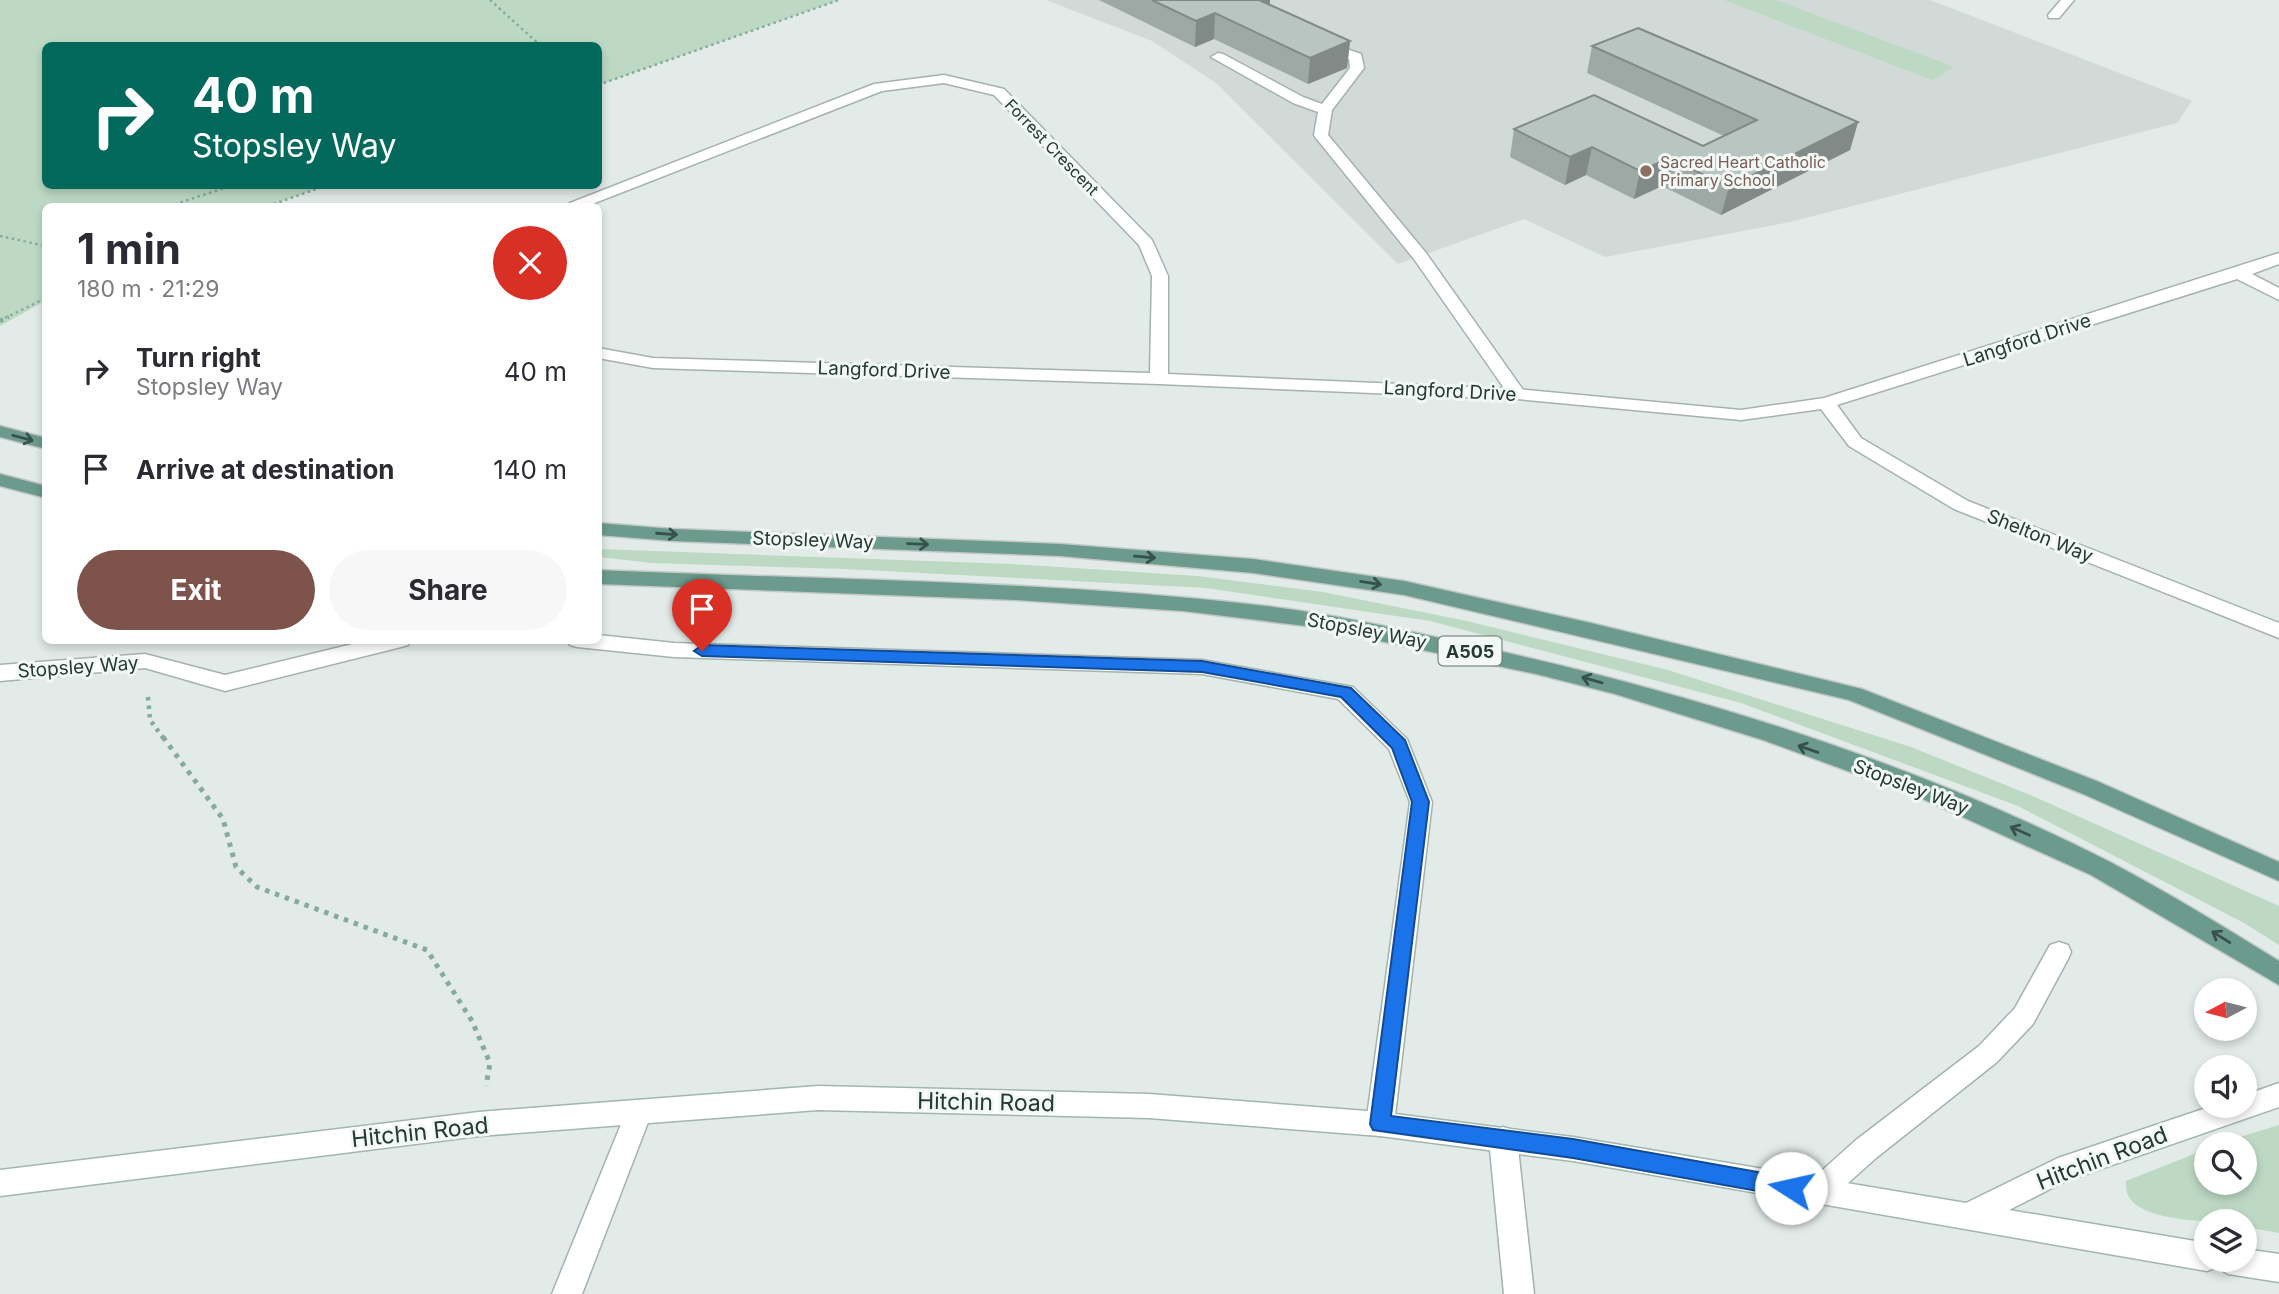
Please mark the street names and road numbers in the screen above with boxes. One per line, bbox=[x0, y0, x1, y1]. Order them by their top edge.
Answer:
street label: Forrest Crescent bbox=[1001, 95, 1103, 199]
street label: Langford Drive bbox=[1960, 308, 2094, 372]
street label: Langford Drive bbox=[817, 356, 951, 384]
street label: Langford Drive bbox=[1383, 376, 1517, 406]
street label: Shelton Way bbox=[1984, 504, 2097, 568]
street label: Stopsley Way bbox=[752, 526, 874, 554]
street label: Stopsley Way bbox=[1305, 608, 1429, 654]
road number: A505 bbox=[1438, 636, 1502, 666]
street label: Stopsley Way bbox=[17, 651, 140, 683]
street label: Stopsley Way bbox=[1850, 755, 1972, 820]
street label: Hitchin Road bbox=[917, 1087, 1055, 1117]
street label: Hitchin Road bbox=[350, 1111, 490, 1153]
street label: Hitchin Road bbox=[2033, 1120, 2171, 1196]

